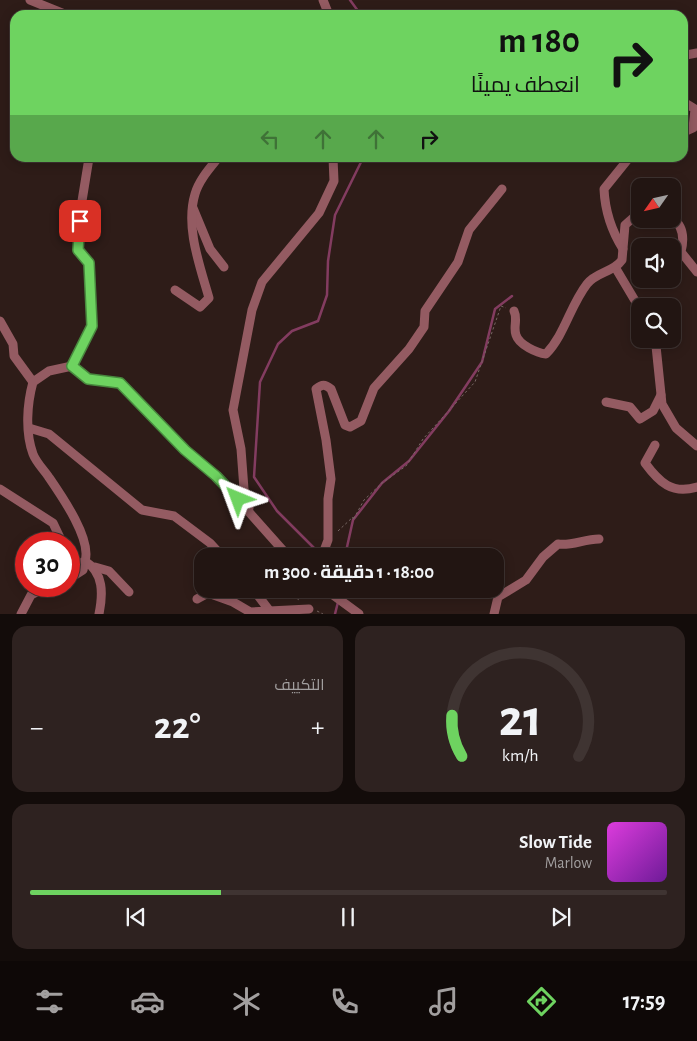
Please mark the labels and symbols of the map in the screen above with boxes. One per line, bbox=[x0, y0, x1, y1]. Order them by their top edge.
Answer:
north arrow bbox=[631, 178, 681, 228]
pin bbox=[59, 200, 101, 242]
position arrow bbox=[211, 472, 263, 524]
speed limit sign: 30 bbox=[15, 532, 80, 597]

